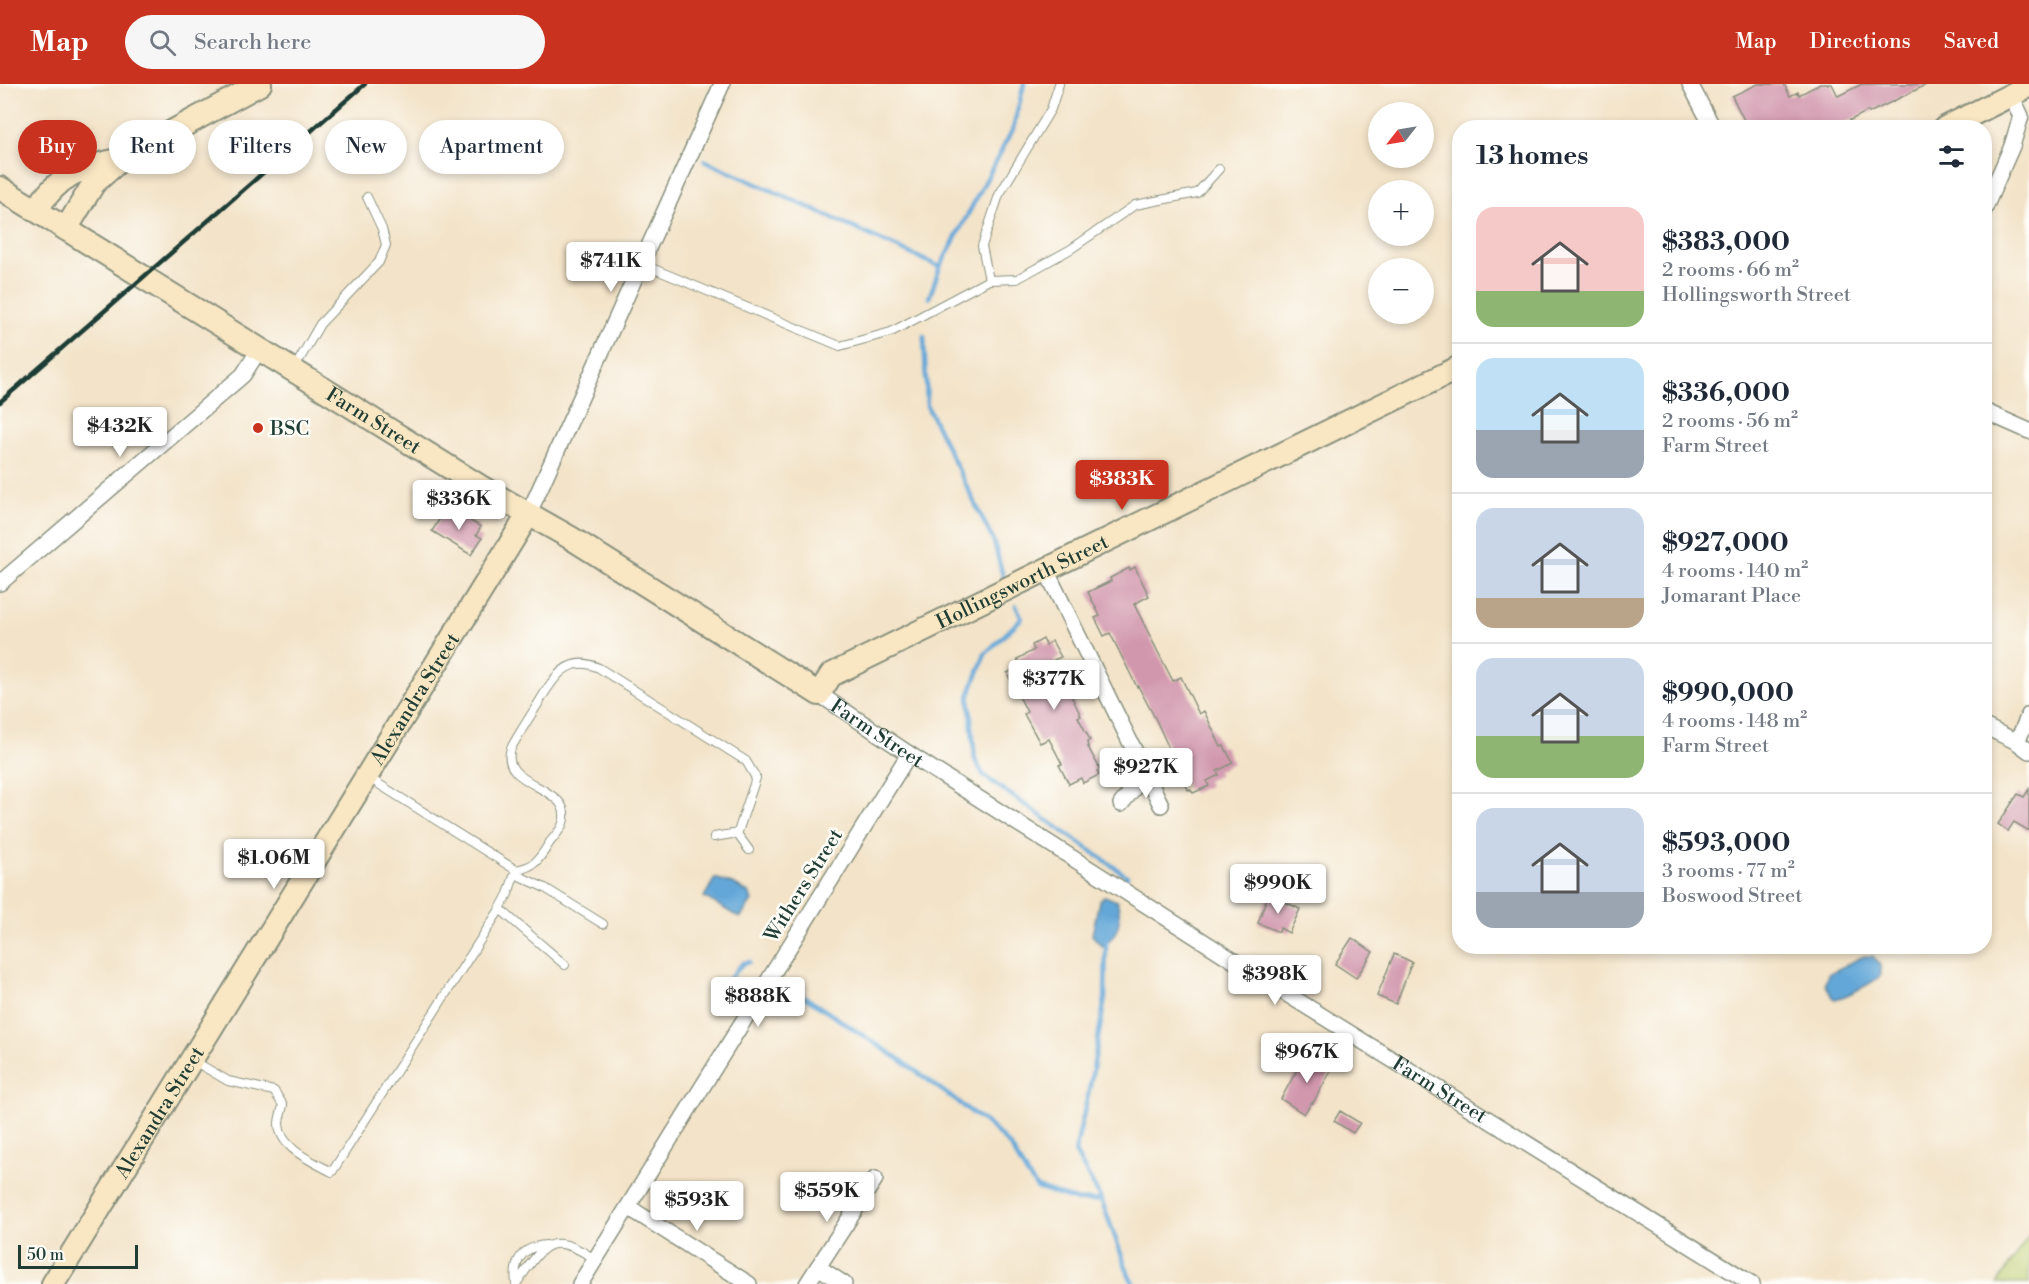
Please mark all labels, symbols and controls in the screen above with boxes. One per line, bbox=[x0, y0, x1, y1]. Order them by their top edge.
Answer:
search box bbox=[125, 15, 545, 69]
text: Map bbox=[30, 25, 89, 60]
icon: search bbox=[146, 26, 179, 59]
text: Search here bbox=[194, 29, 311, 56]
text: Map bbox=[1735, 29, 1777, 55]
text: Directions bbox=[1810, 29, 1911, 55]
text: Saved bbox=[1944, 29, 1999, 55]
north arrow bbox=[1368, 102, 1434, 168]
map controls bbox=[1368, 102, 1434, 324]
chip: Buy bbox=[18, 120, 97, 174]
chip: Rent bbox=[109, 120, 196, 174]
chip: Filters bbox=[208, 120, 313, 174]
chip: New bbox=[325, 120, 407, 174]
chip: Apartment bbox=[419, 120, 564, 174]
text: 13 homes bbox=[1476, 140, 1588, 172]
icon: filters bbox=[1935, 140, 1968, 173]
button: + bbox=[1368, 180, 1434, 246]
text: $383,000 bbox=[1662, 226, 1790, 258]
icon: home bbox=[1524, 231, 1596, 303]
pin: $741K bbox=[569, 242, 653, 293]
text: $741K bbox=[580, 249, 642, 274]
button: − bbox=[1368, 258, 1434, 324]
text: 2 rooms · 66 m² bbox=[1662, 258, 1799, 283]
text: Hollingsworth Street bbox=[1662, 283, 1851, 308]
text: $336,000 bbox=[1662, 377, 1790, 409]
icon: home bbox=[1524, 382, 1596, 454]
street label: Farm Street bbox=[321, 383, 425, 460]
pin: $432K bbox=[78, 407, 162, 458]
text: 2 rooms · 56 m² bbox=[1662, 409, 1798, 434]
text: $432K bbox=[87, 414, 153, 439]
place label: BSC bbox=[269, 417, 309, 442]
marker: BSC bbox=[251, 421, 265, 435]
text: Farm Street bbox=[1662, 434, 1769, 459]
pin: $383K bbox=[1080, 460, 1164, 511]
text: $383K bbox=[1090, 467, 1154, 492]
pin: $336K bbox=[417, 480, 501, 531]
text: $336K bbox=[427, 487, 491, 512]
text: $927,000 bbox=[1662, 527, 1789, 559]
street label: Hollingsworth Street bbox=[932, 530, 1113, 636]
icon: home bbox=[1524, 532, 1596, 604]
text: 4 rooms · 140 m² bbox=[1662, 559, 1808, 584]
text: Jomarant Place bbox=[1662, 584, 1801, 609]
street label: Alexandra Street bbox=[365, 629, 466, 771]
pin: $377K bbox=[1012, 660, 1096, 711]
text: $377K bbox=[1022, 667, 1086, 692]
text: $990,000 bbox=[1662, 677, 1794, 709]
icon: home bbox=[1524, 682, 1596, 754]
street label: Farm Street bbox=[825, 694, 928, 774]
text: 4 rooms · 148 m² bbox=[1662, 709, 1807, 734]
text: Farm Street bbox=[1662, 734, 1769, 759]
pin: $927K bbox=[1104, 748, 1188, 799]
text: $927K bbox=[1114, 755, 1178, 780]
street label: Withers Street bbox=[759, 824, 849, 948]
text: $593,000 bbox=[1662, 827, 1790, 859]
icon: home bbox=[1524, 832, 1596, 904]
pin: $1.06M bbox=[225, 839, 323, 890]
text: $1.06M bbox=[238, 846, 310, 871]
text: 3 rooms · 77 m² bbox=[1662, 859, 1795, 884]
pin: $990K bbox=[1236, 864, 1320, 915]
text: $990K bbox=[1244, 871, 1312, 896]
text: Boswood Street bbox=[1662, 884, 1802, 909]
pin: $398K bbox=[1233, 955, 1317, 1006]
text: $398K bbox=[1242, 962, 1308, 987]
pin: $888K bbox=[716, 977, 800, 1028]
text: $888K bbox=[725, 984, 791, 1009]
pin: $967K bbox=[1265, 1033, 1349, 1084]
text: $967K bbox=[1275, 1040, 1339, 1065]
street label: Alexandra Street bbox=[110, 1042, 211, 1185]
street label: Farm Street bbox=[1387, 1052, 1491, 1130]
pin: $559K bbox=[785, 1172, 869, 1223]
text: $559K bbox=[794, 1179, 860, 1204]
pin: $593K bbox=[655, 1181, 739, 1232]
text: $593K bbox=[664, 1188, 730, 1213]
scale bar bbox=[18, 1242, 138, 1270]
text: 50 m bbox=[27, 1245, 64, 1265]

